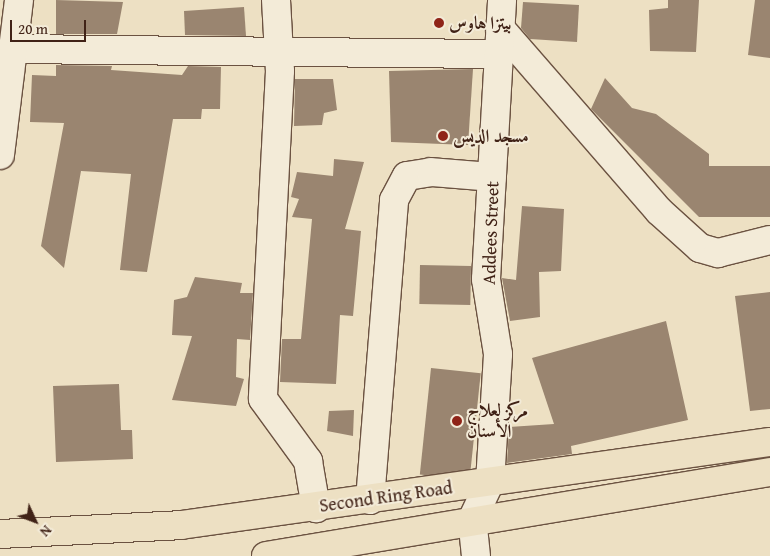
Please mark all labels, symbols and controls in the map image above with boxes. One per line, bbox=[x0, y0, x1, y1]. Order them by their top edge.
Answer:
scale bar bbox=[12, 10, 89, 42]
place label: بيتزا هاوس bbox=[449, 12, 512, 34]
marker: بيتزا هاوس bbox=[433, 17, 445, 29]
text: 20 m bbox=[18, 18, 48, 39]
place label: مسجد الديس bbox=[453, 125, 529, 147]
marker: مسجد الديس bbox=[437, 130, 449, 142]
street label: Addees Street bbox=[478, 181, 504, 285]
place label: مركز لعلاج الأسنان bbox=[467, 400, 528, 442]
marker: مركز لعلاج الأسنان bbox=[451, 415, 463, 427]
street label: Second Ring Road bbox=[318, 477, 454, 517]
north arrow bbox=[10, 496, 60, 546]
text: N bbox=[35, 521, 56, 541]

